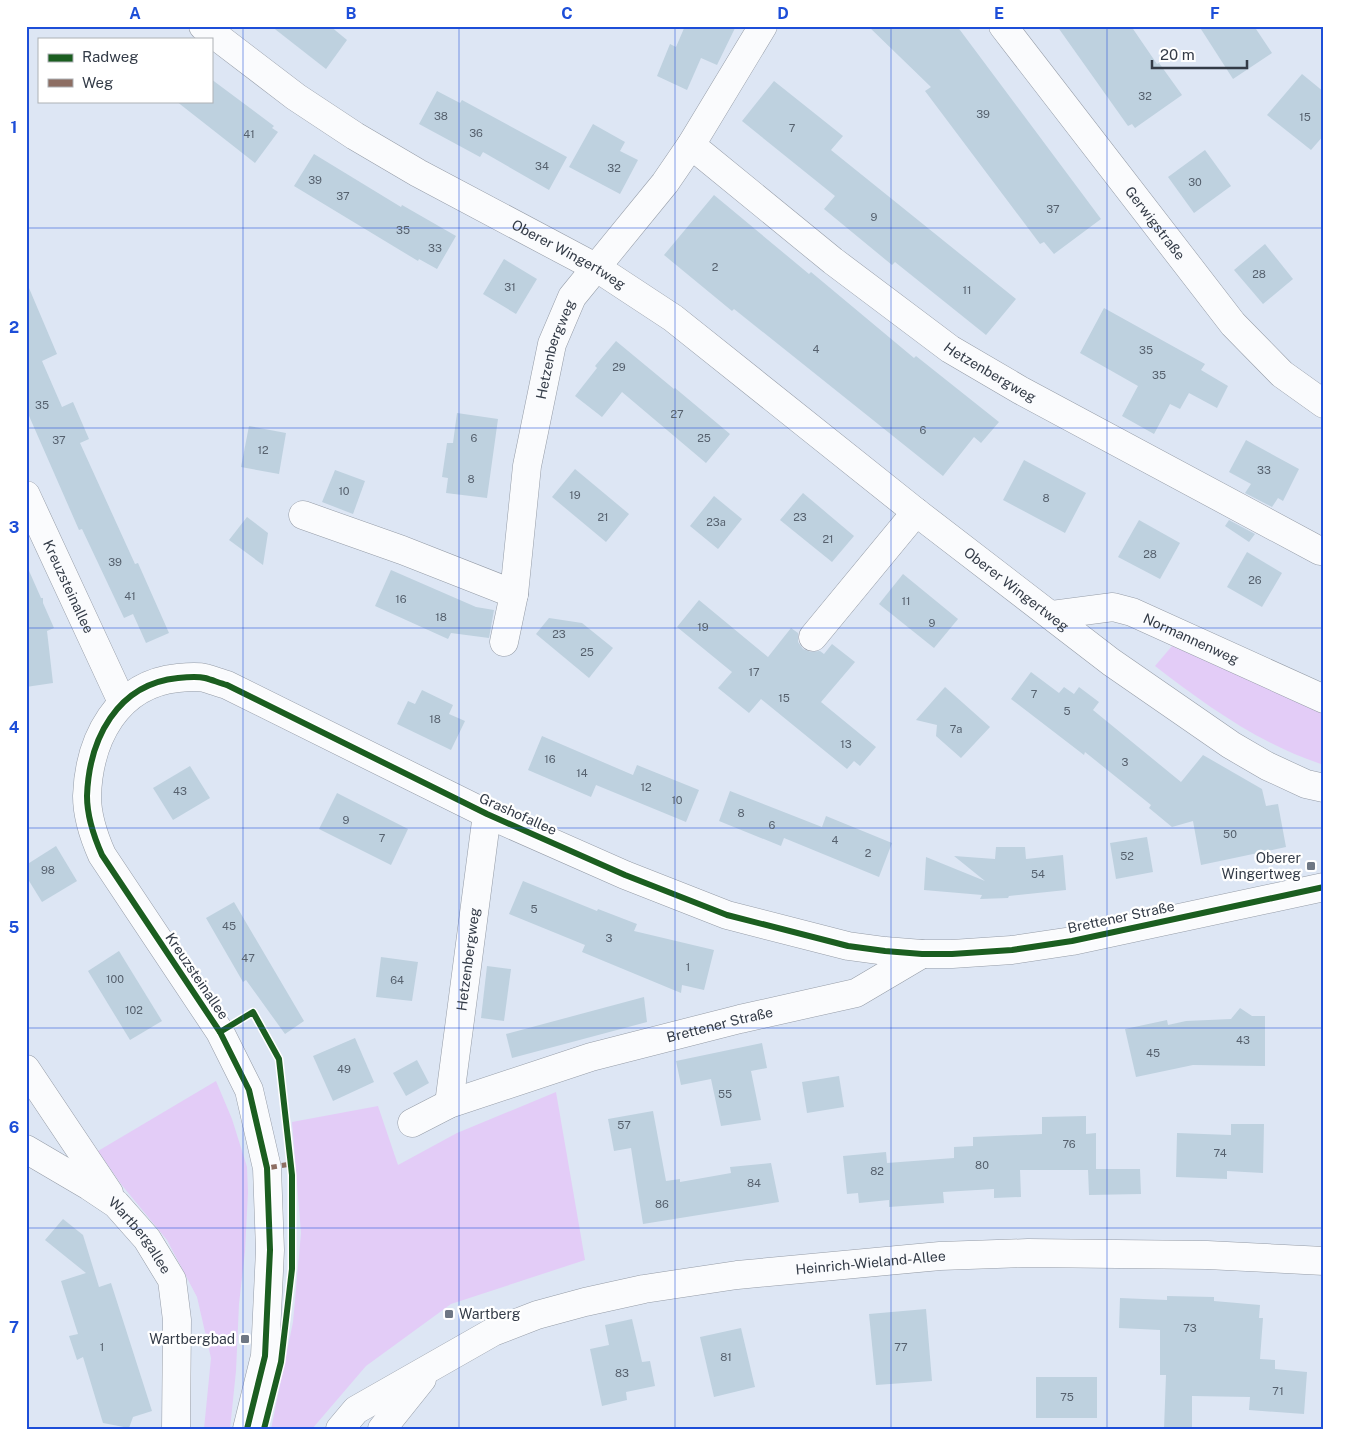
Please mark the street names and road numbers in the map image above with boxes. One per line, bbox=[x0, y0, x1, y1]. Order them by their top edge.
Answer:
street label: Gerwigstraße bbox=[1122, 183, 1188, 263]
street label: Oberer Wingertweg bbox=[509, 216, 629, 293]
street label: Hetzenbergweg bbox=[533, 297, 578, 401]
street label: Hetzenbergweg bbox=[941, 339, 1039, 405]
street label: Kreuzsteinallee bbox=[40, 537, 97, 636]
street label: Oberer Wingertweg bbox=[961, 544, 1072, 635]
street label: Normannenweg bbox=[1141, 610, 1242, 667]
street label: Grashofallee bbox=[477, 790, 559, 838]
street label: Brettener Straße bbox=[1066, 898, 1176, 936]
street label: Hetzenbergweg bbox=[453, 906, 483, 1012]
street label: Kreuzsteinallee bbox=[162, 930, 232, 1022]
street label: Brettener Straße bbox=[665, 1004, 775, 1045]
street label: Wartbergallee bbox=[106, 1193, 174, 1277]
street label: Heinrich-Wieland-Allee bbox=[795, 1248, 946, 1277]

